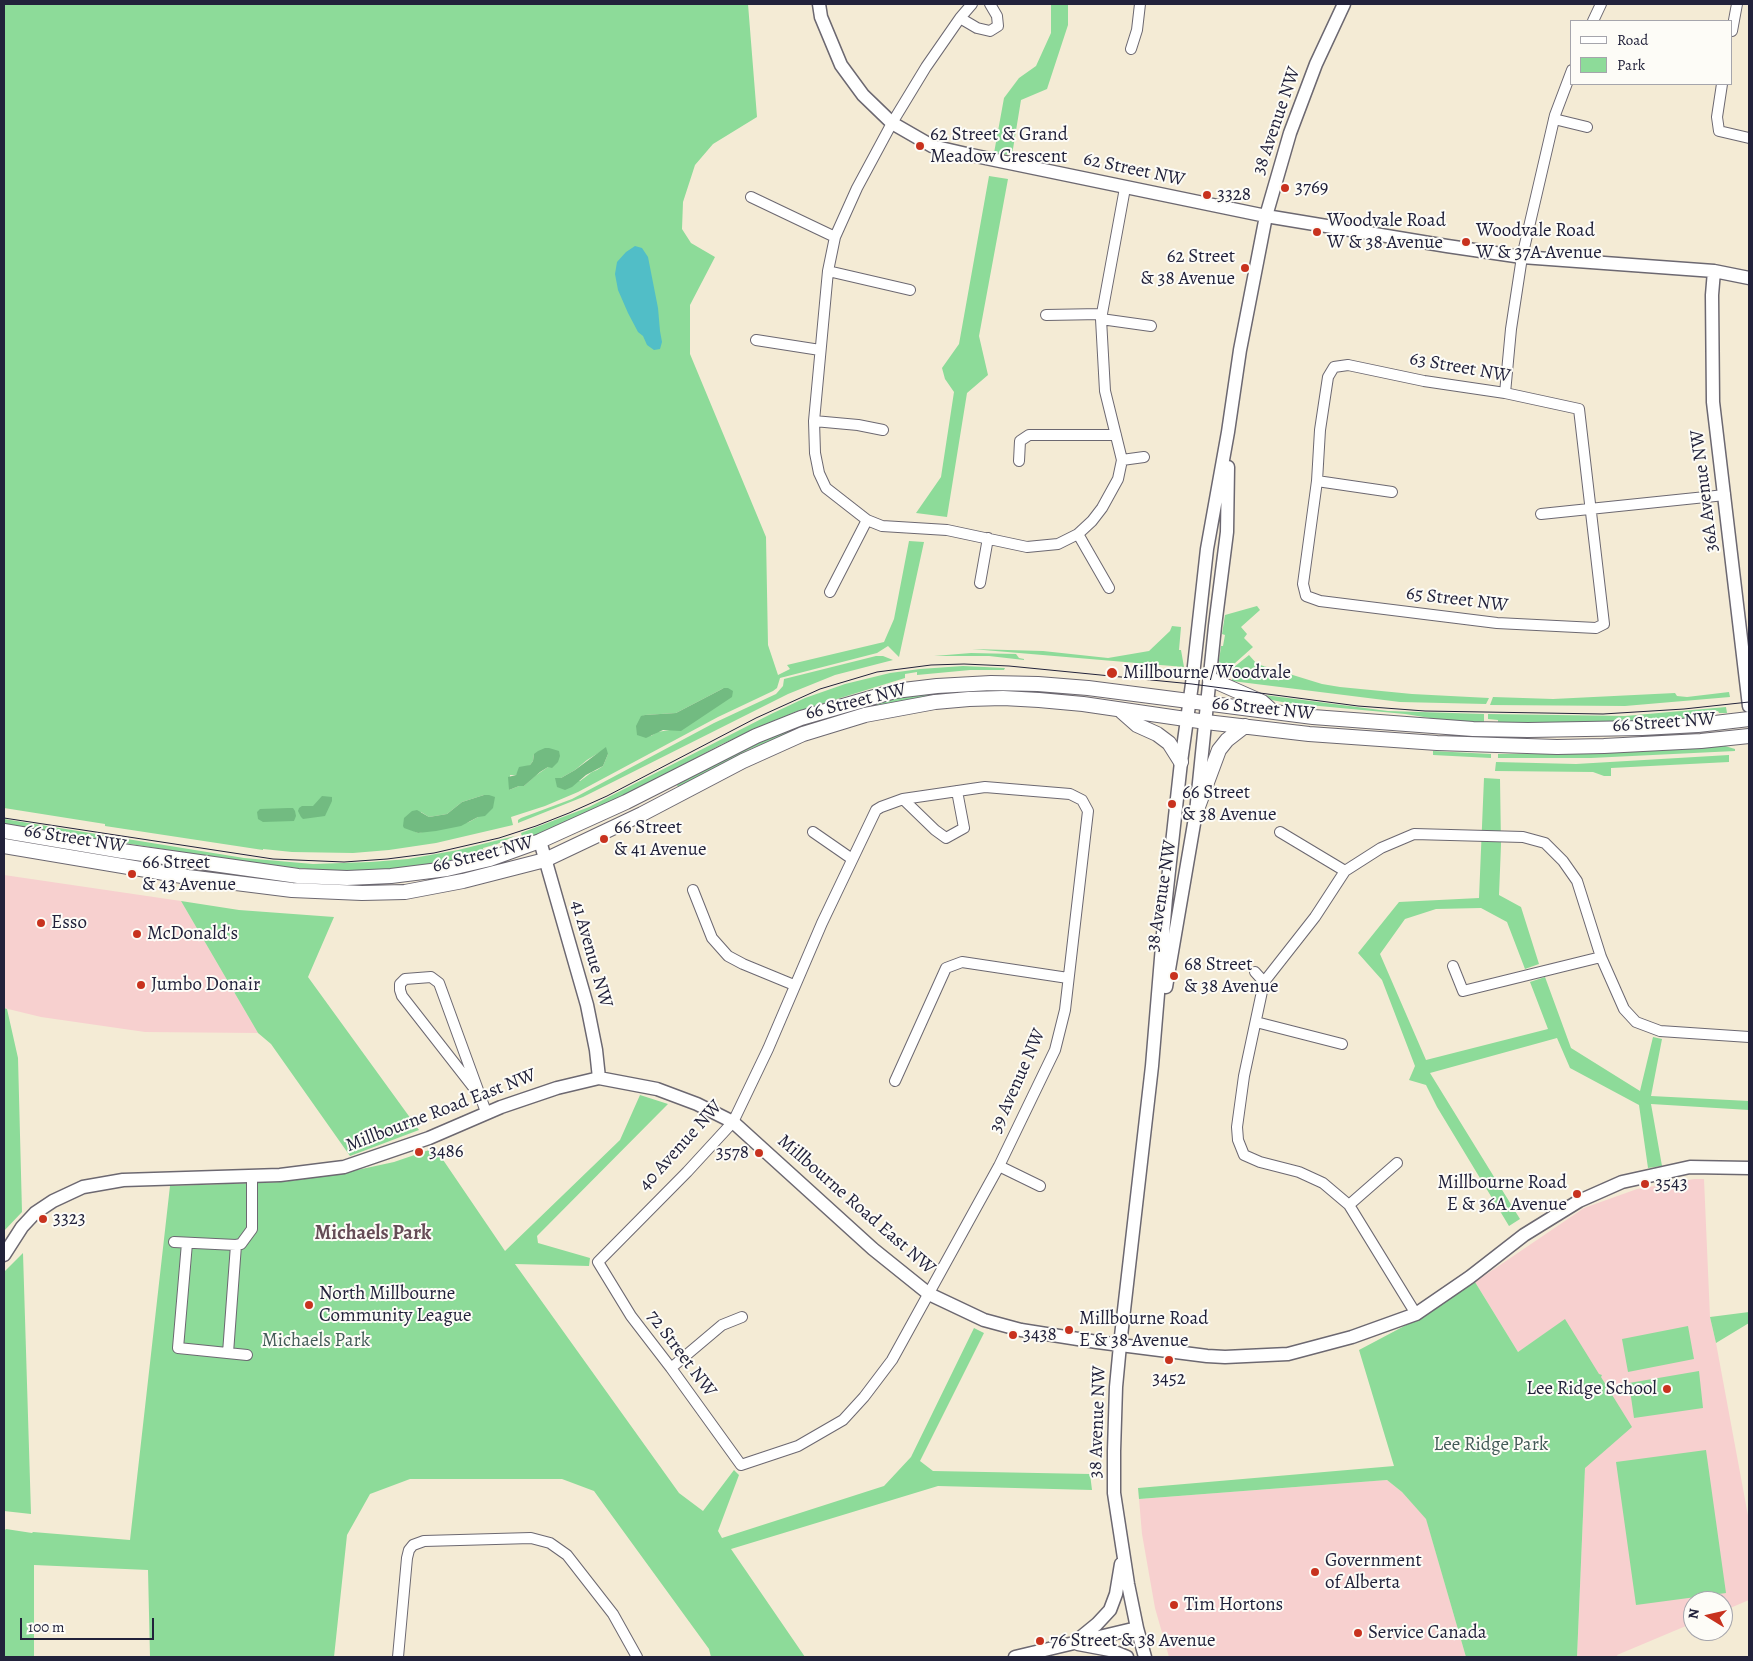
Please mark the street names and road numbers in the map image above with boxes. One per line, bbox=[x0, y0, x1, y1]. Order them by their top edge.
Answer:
street label: 38 Avenue NW bbox=[1248, 64, 1306, 178]
street label: 62 Street NW bbox=[1081, 148, 1187, 192]
street label: 63 Street NW bbox=[1408, 348, 1512, 388]
street label: 36A Avenue NW bbox=[1686, 428, 1724, 554]
street label: 65 Street NW bbox=[1405, 582, 1509, 618]
street label: 66 Street NW bbox=[803, 678, 909, 726]
street label: 66 Street NW bbox=[1211, 692, 1315, 726]
street label: 66 Street NW bbox=[1612, 708, 1716, 738]
street label: 66 Street NW bbox=[22, 820, 128, 858]
street label: 66 Street NW bbox=[430, 831, 536, 879]
street label: 38 Avenue NW bbox=[1142, 839, 1182, 953]
street label: 41 Avenue NW bbox=[565, 898, 617, 1010]
street label: 39 Avenue NW bbox=[985, 1025, 1051, 1137]
street label: Millbourne Road East NW bbox=[343, 1064, 539, 1158]
street label: 40 Avenue NW bbox=[634, 1096, 728, 1196]
street label: Millbourne Road East NW bbox=[772, 1130, 940, 1280]
street label: 72 Street NW bbox=[641, 1306, 721, 1402]
street label: 38 Avenue NW bbox=[1085, 1365, 1111, 1479]

